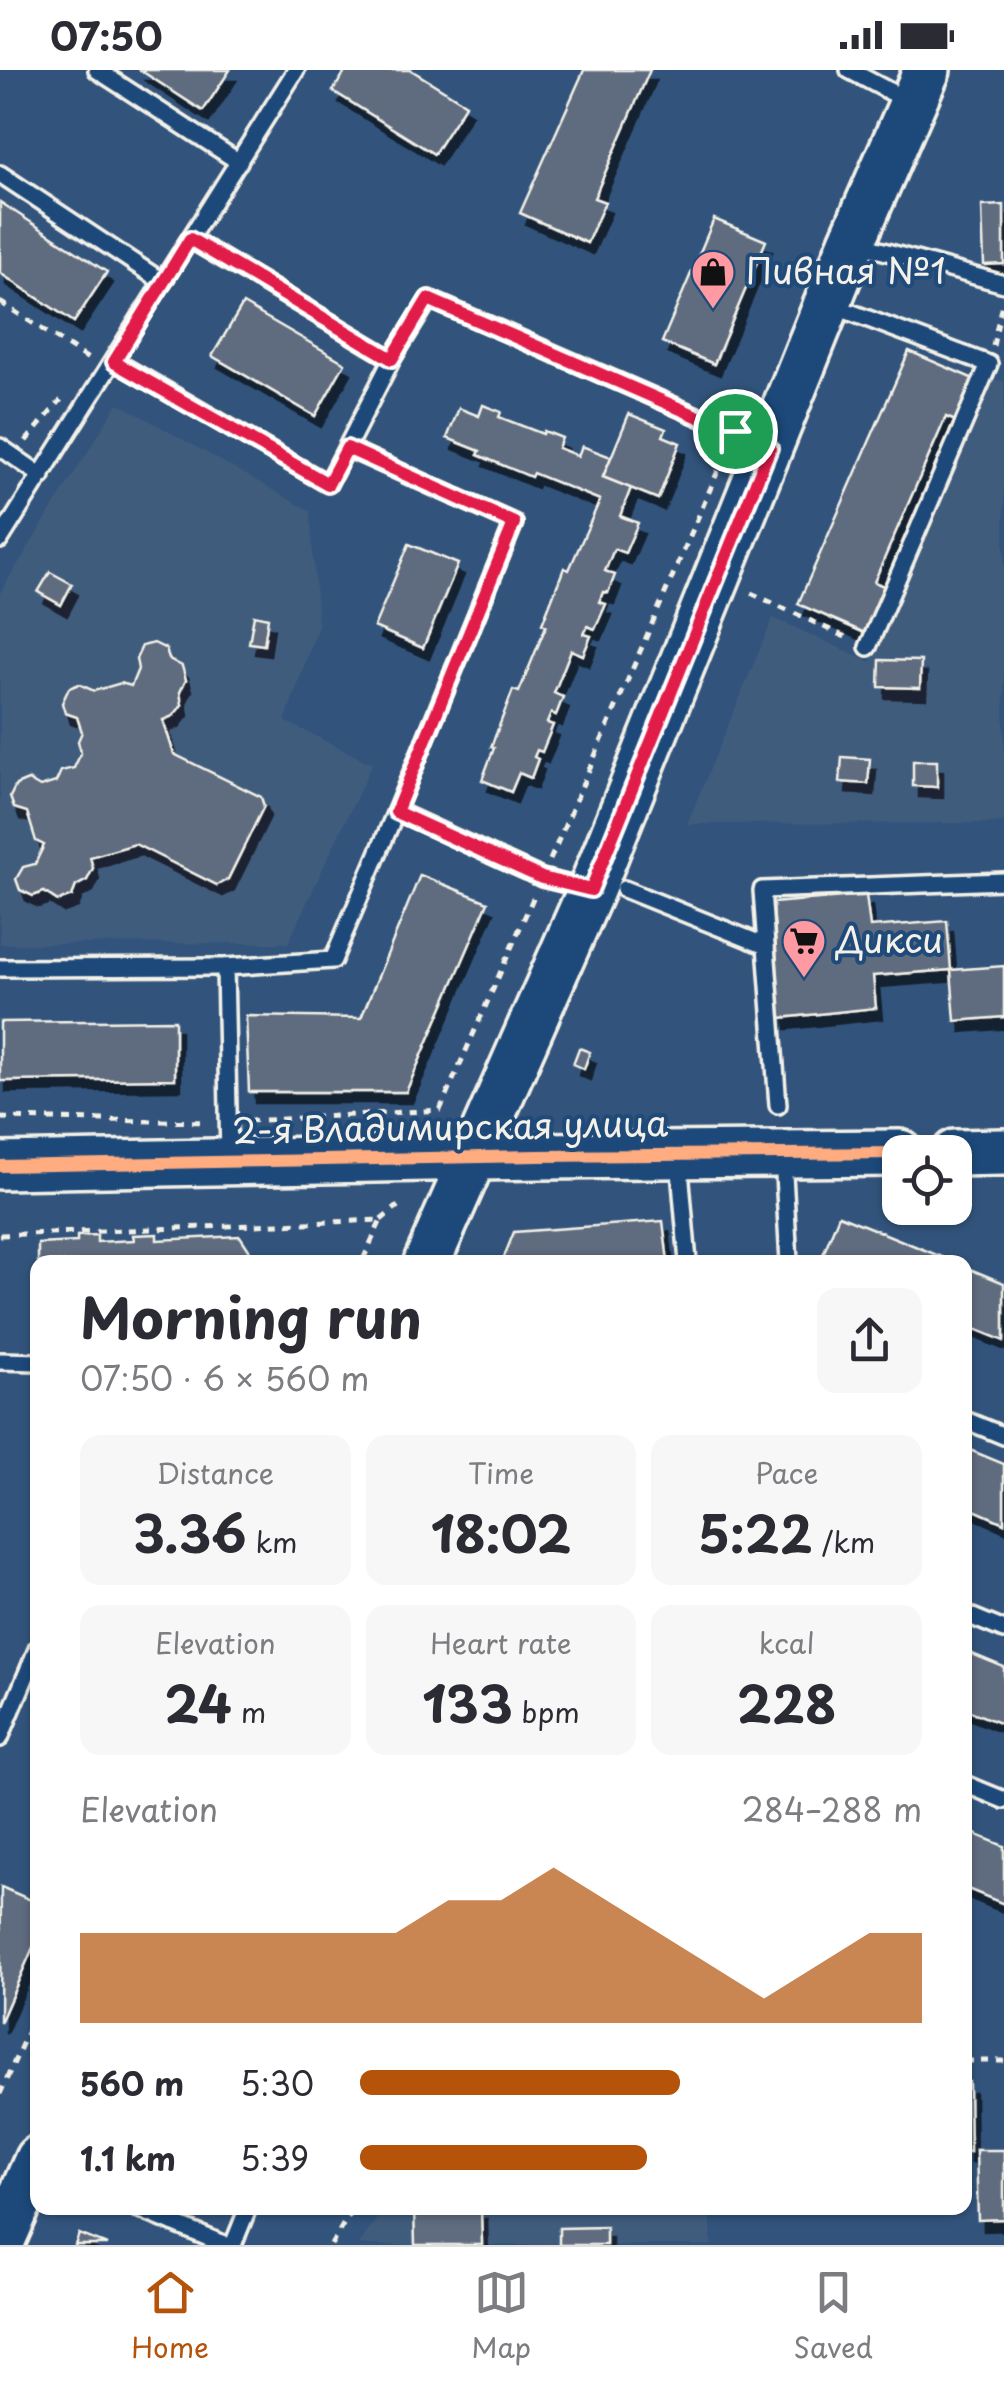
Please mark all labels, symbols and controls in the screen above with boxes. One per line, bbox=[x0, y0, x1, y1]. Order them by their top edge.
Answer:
text: 07:50 bbox=[50, 7, 163, 64]
place label: Пивная №1 bbox=[746, 243, 946, 296]
shop icon: Пивная №1 bbox=[690, 249, 736, 310]
pin bbox=[693, 389, 778, 474]
icon: arrive bbox=[708, 404, 763, 459]
place label: Дикси bbox=[835, 912, 943, 965]
supermarket icon: Дикси bbox=[781, 918, 827, 979]
street label: 2-я Владимирская улица bbox=[231, 1095, 668, 1156]
map controls bbox=[882, 1135, 972, 1225]
button: locate bbox=[882, 1135, 972, 1225]
text: Morning run bbox=[80, 1275, 422, 1358]
button: share bbox=[817, 1288, 922, 1393]
text: 07:50 · 6 × 560 m bbox=[80, 1354, 369, 1402]
text: Distance bbox=[157, 1451, 274, 1494]
text: Time bbox=[468, 1451, 534, 1494]
text: Pace bbox=[755, 1451, 818, 1494]
text: 3.36 bbox=[133, 1494, 246, 1570]
text: 18:02 bbox=[431, 1494, 571, 1570]
text: 5:22 bbox=[698, 1494, 813, 1570]
text: km bbox=[246, 1520, 298, 1563]
text: /km bbox=[813, 1520, 875, 1563]
text: Elevation bbox=[155, 1621, 276, 1664]
text: Heart rate bbox=[430, 1621, 572, 1664]
text: kcal bbox=[759, 1621, 815, 1664]
text: 24 bbox=[164, 1664, 232, 1740]
text: 133 bbox=[422, 1664, 513, 1740]
text: 228 bbox=[737, 1664, 837, 1740]
text: m bbox=[232, 1690, 266, 1733]
text: bpm bbox=[513, 1690, 580, 1733]
text: Elevation bbox=[80, 1785, 218, 1833]
text: 284–288 m bbox=[741, 1785, 922, 1833]
text: 560 m bbox=[80, 2059, 184, 2107]
text: 5:30 bbox=[240, 2059, 314, 2107]
text: 1.1 km bbox=[80, 2134, 176, 2182]
text: 5:39 bbox=[240, 2134, 309, 2182]
tab: Home bbox=[131, 2265, 209, 2368]
tab: Map bbox=[471, 2265, 531, 2368]
tab: Saved bbox=[793, 2265, 873, 2368]

